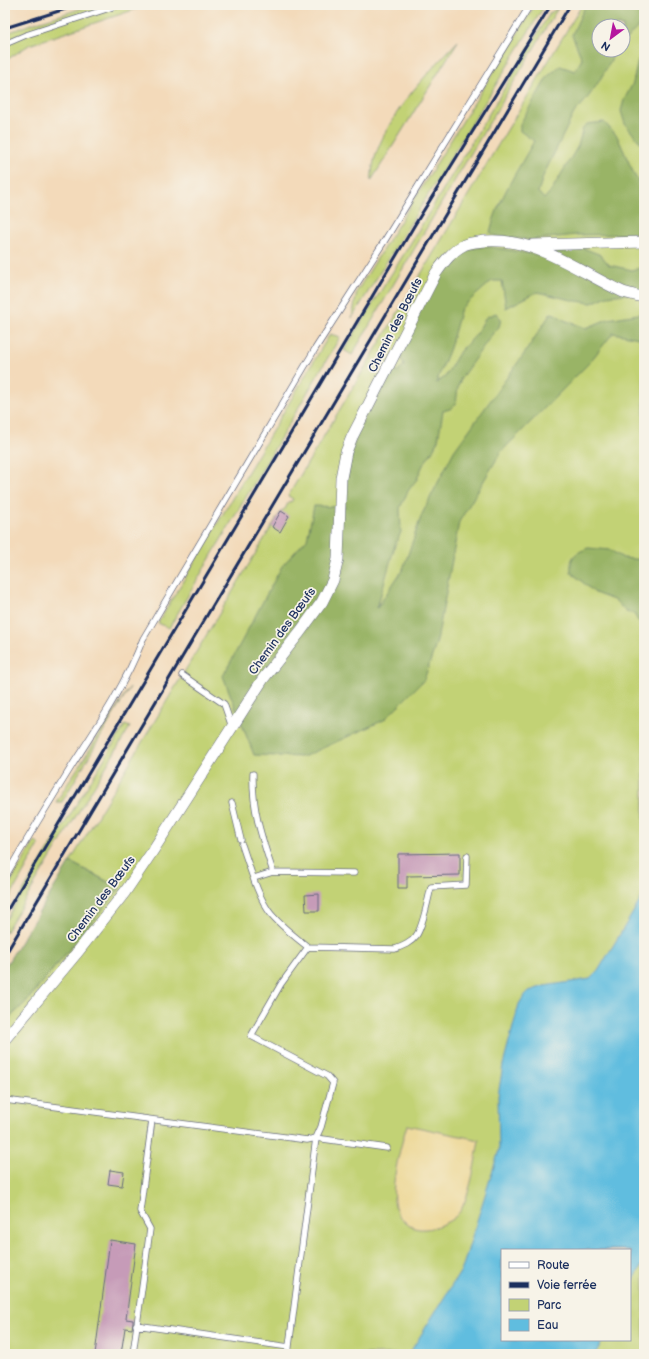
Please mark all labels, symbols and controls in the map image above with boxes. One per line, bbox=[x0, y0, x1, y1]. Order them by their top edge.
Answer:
north arrow bbox=[591, 18, 631, 58]
text: N bbox=[599, 38, 613, 54]
street label: Chemin des Bœufs bbox=[365, 275, 426, 375]
street label: Chemin des Bœufs bbox=[246, 585, 319, 678]
street label: Chemin des Bœufs bbox=[64, 853, 139, 945]
legend bbox=[501, 1249, 631, 1341]
text: Route bbox=[537, 1258, 569, 1273]
text: Voie ferrée bbox=[537, 1278, 597, 1293]
text: Parc bbox=[537, 1298, 561, 1313]
text: Eau bbox=[537, 1318, 558, 1333]

